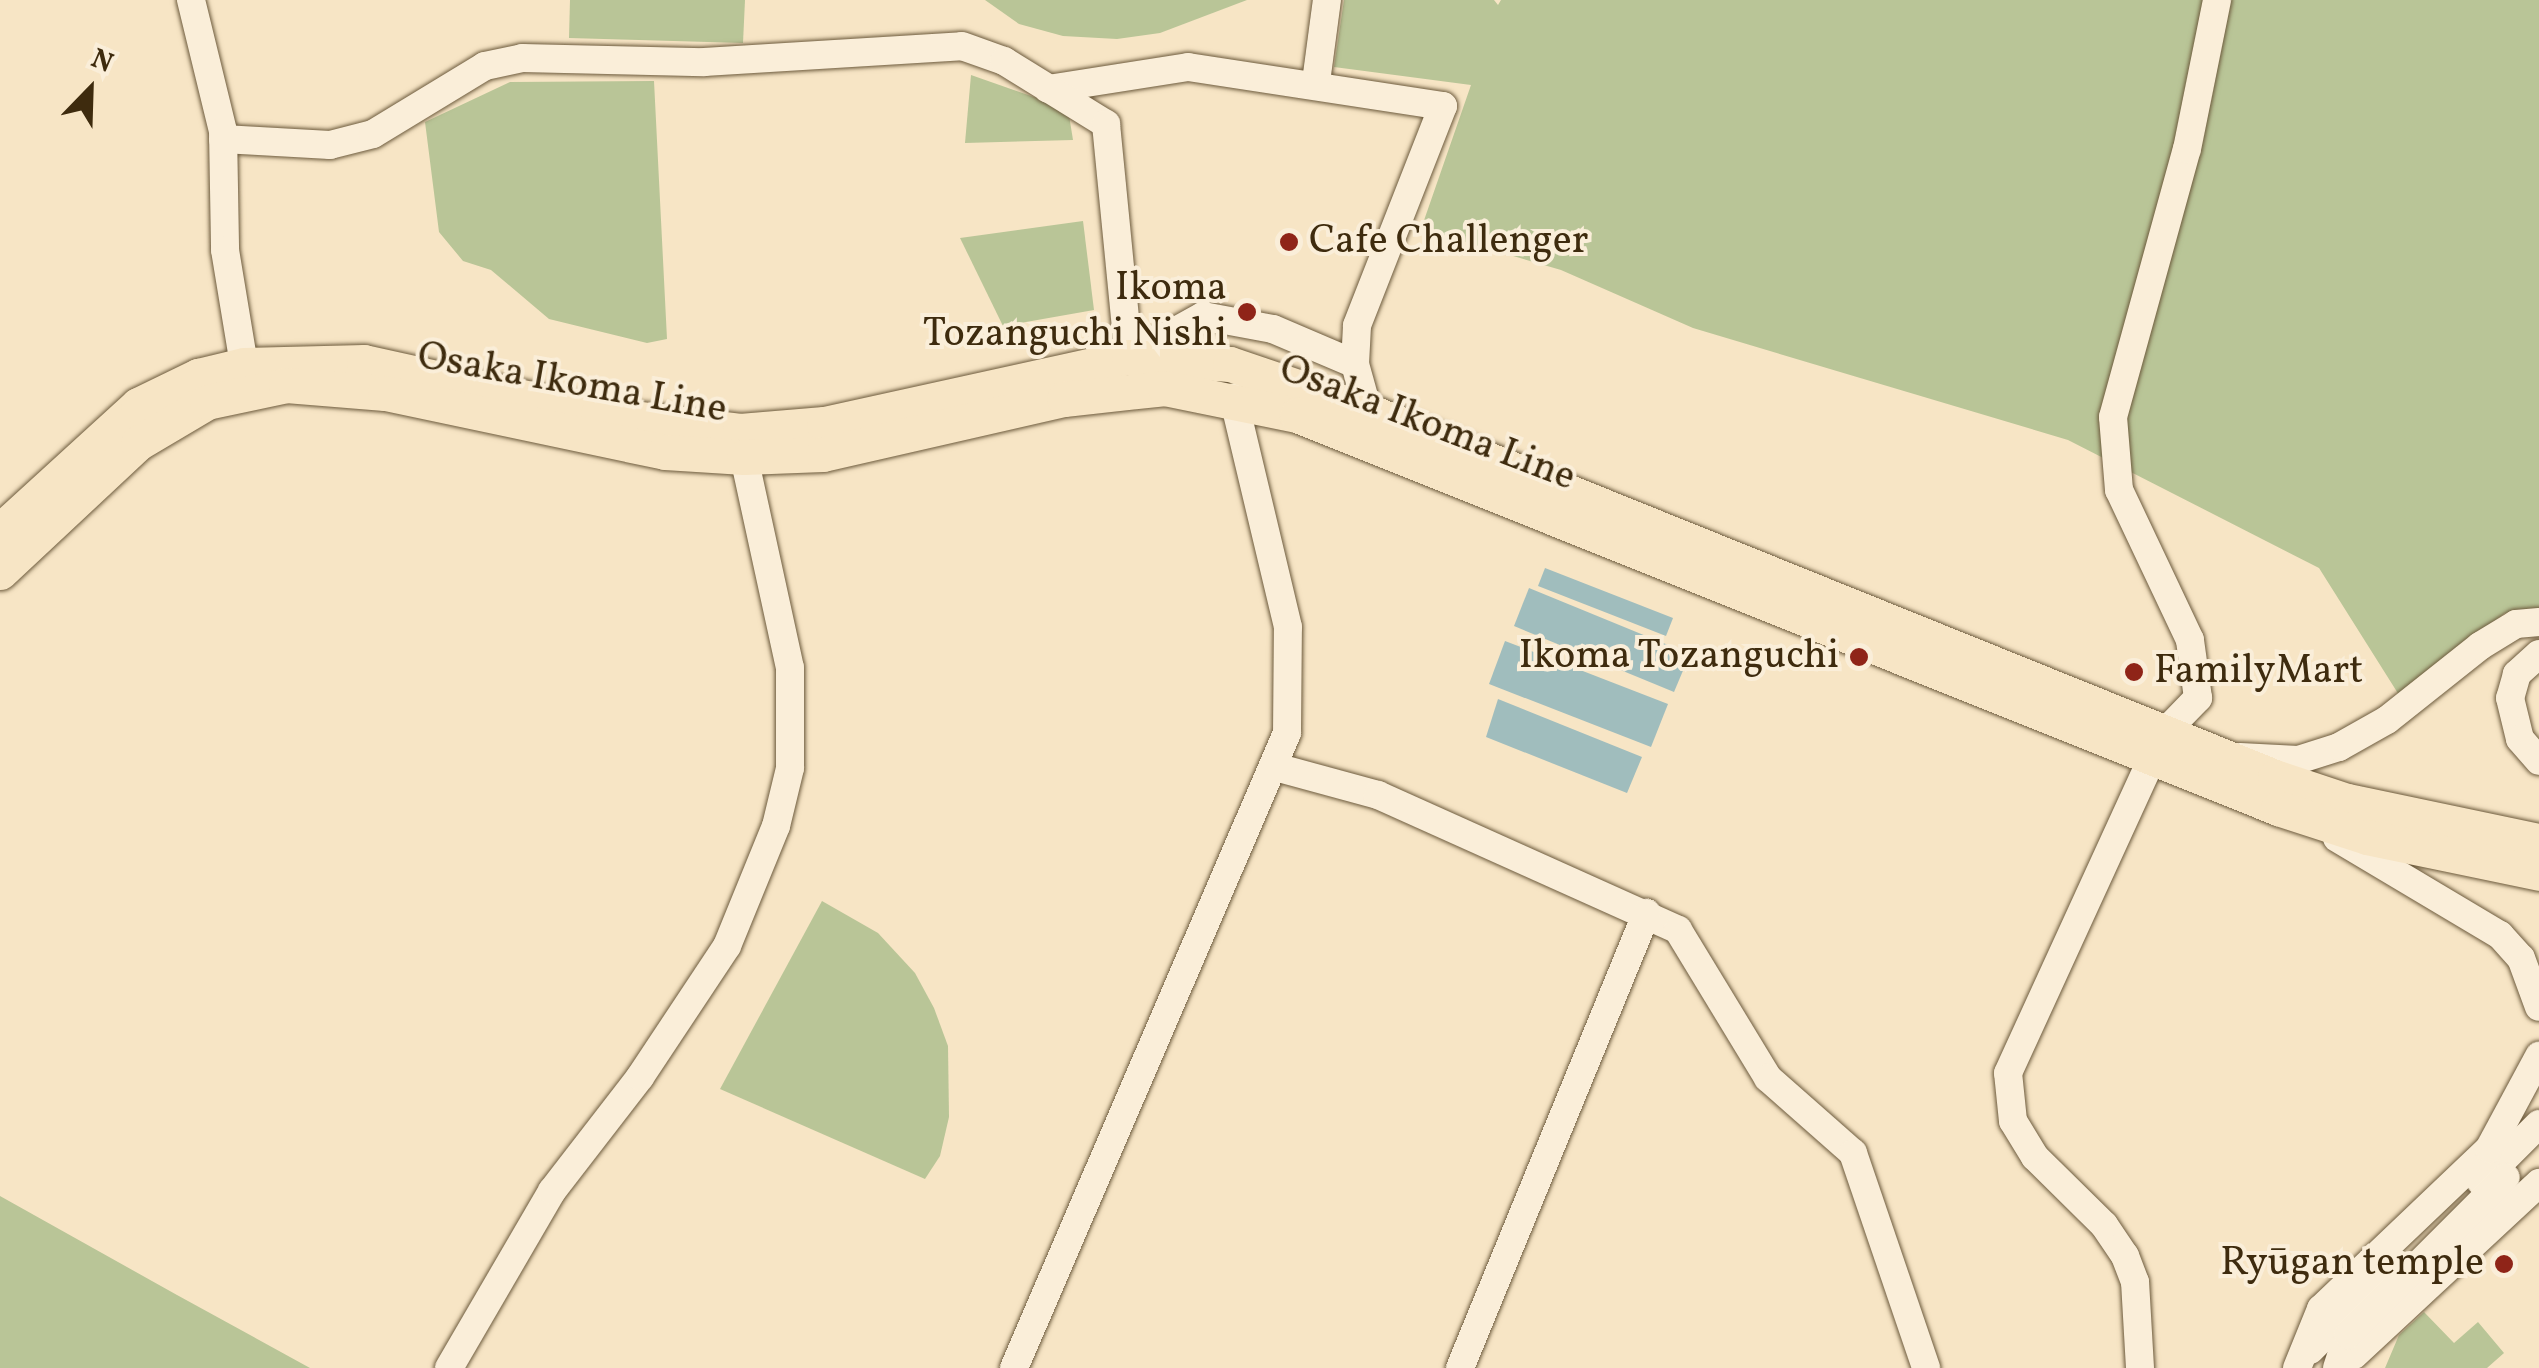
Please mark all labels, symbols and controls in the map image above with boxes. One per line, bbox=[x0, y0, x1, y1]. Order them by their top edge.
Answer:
north arrow bbox=[40, 40, 140, 140]
text: N bbox=[85, 40, 119, 84]
place label: Cafe Challenger bbox=[1309, 218, 1588, 266]
marker: Cafe Challenger bbox=[1278, 231, 1300, 253]
place label: Ikoma Tozanguchi Nishi bbox=[923, 265, 1227, 359]
marker: Ikoma Tozanguchi Nishi bbox=[1236, 301, 1258, 323]
street label: Osaka Ikoma Line bbox=[414, 333, 730, 435]
street label: Osaka Ikoma Line bbox=[1272, 345, 1582, 503]
place label: Ikoma Tozanguchi bbox=[1518, 633, 1839, 681]
marker: Ikoma Tozanguchi bbox=[1848, 646, 1870, 668]
place label: FamilyMart bbox=[2154, 648, 2363, 696]
marker: FamilyMart bbox=[2123, 661, 2145, 683]
place label: Ryūgan temple bbox=[2220, 1240, 2484, 1288]
marker: Ryūgan temple bbox=[2493, 1253, 2515, 1275]

